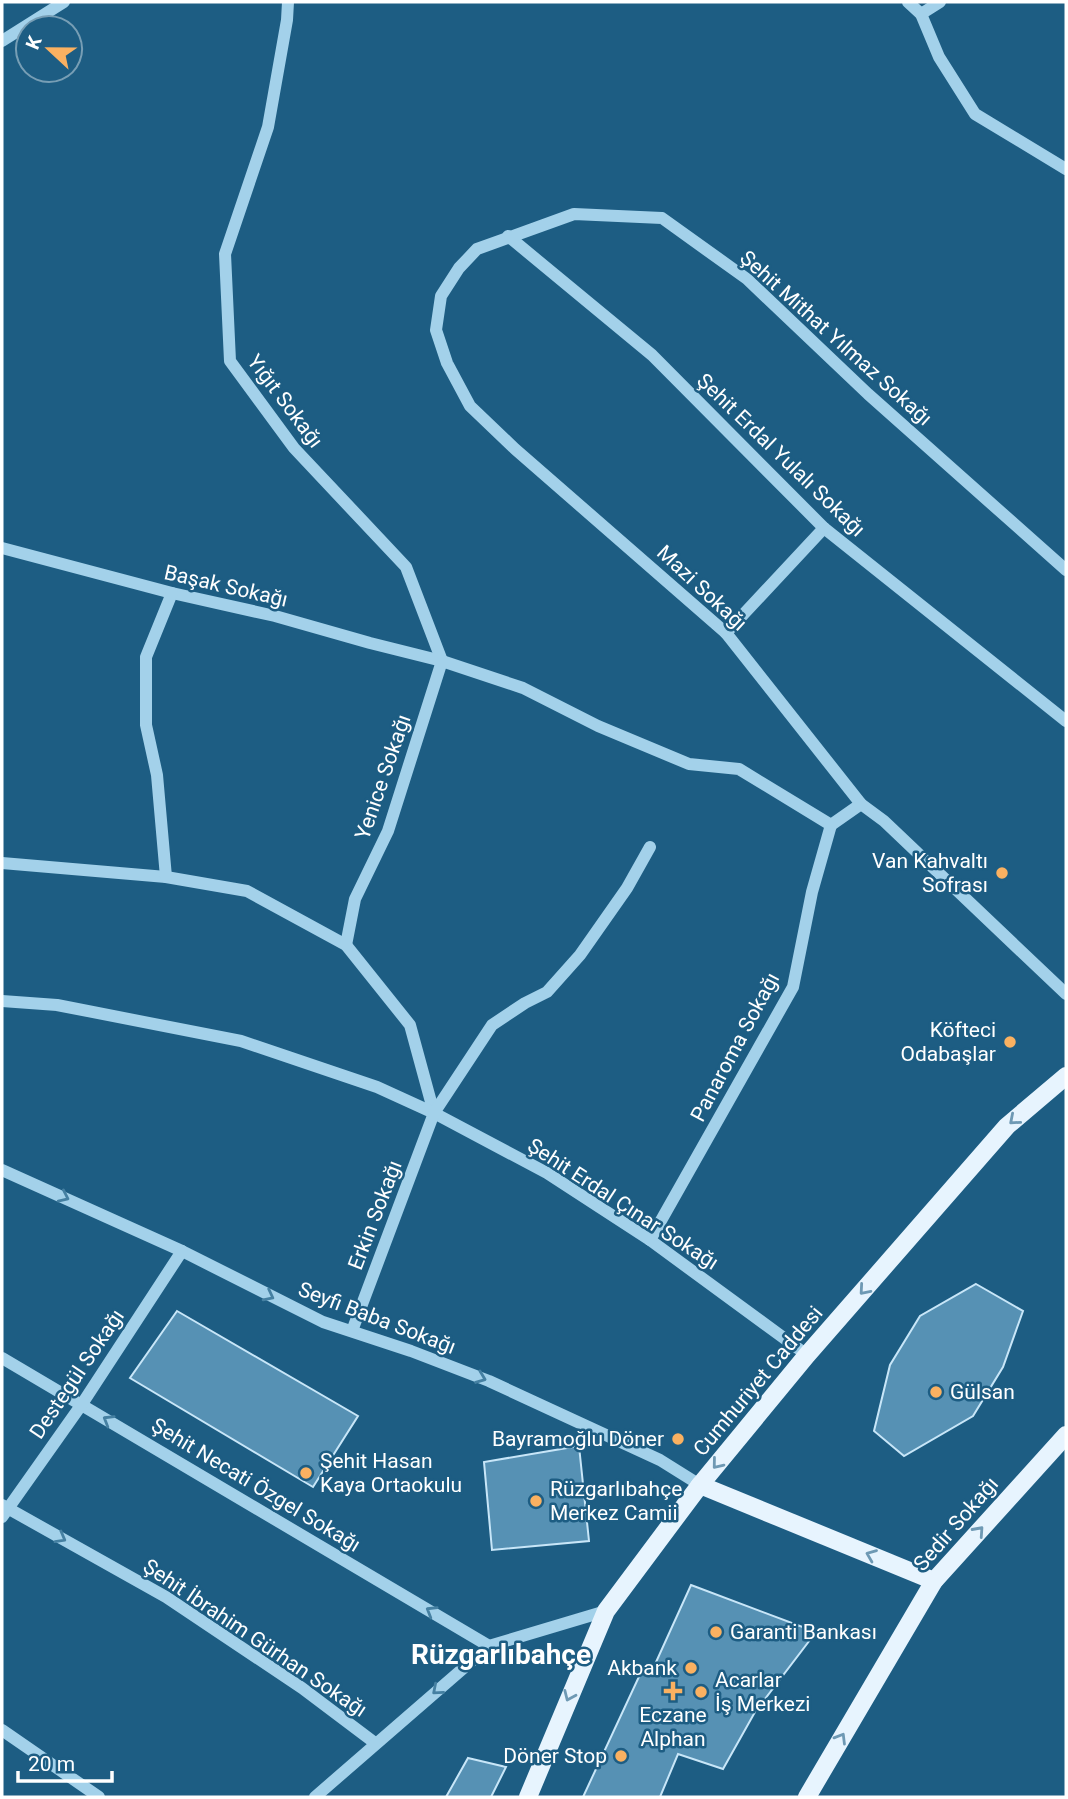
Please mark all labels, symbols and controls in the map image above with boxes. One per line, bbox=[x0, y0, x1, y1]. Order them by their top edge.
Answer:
north arrow bbox=[14, 14, 84, 84]
text: K bbox=[21, 32, 47, 53]
street label: Şehit Mithat Yılmaz Sokağı bbox=[735, 246, 937, 430]
street label: Yığıt Sokağı bbox=[242, 350, 328, 452]
street label: Şehit Erdal Yulalı Sokağı bbox=[692, 369, 870, 541]
street label: Mazi Sokağı bbox=[652, 540, 752, 636]
street label: Başak Sokağı bbox=[162, 560, 290, 612]
street label: Yenice Sokağı bbox=[350, 711, 416, 843]
place label: Van Kahvaltı Sofrası bbox=[872, 849, 988, 897]
marker: Van Kahvaltı Sofrası bbox=[994, 865, 1010, 881]
street label: Panaroma Sokağı bbox=[686, 969, 784, 1125]
place label: Köfteci Odabaşlar bbox=[901, 1018, 996, 1066]
marker: Köfteci Odabaşlar bbox=[1002, 1034, 1018, 1050]
one-way arrow bbox=[1010, 1112, 1023, 1124]
street label: Şehit Erdal Çınar Sokağı bbox=[523, 1133, 723, 1275]
street label: Erkin Sokağı bbox=[343, 1157, 407, 1273]
one-way arrow bbox=[57, 1189, 70, 1203]
street label: Seyfi Baba Sokağı bbox=[295, 1277, 459, 1359]
one-way arrow bbox=[860, 1282, 872, 1295]
one-way arrow bbox=[262, 1288, 275, 1301]
street label: Cumhuriyet Caddesi bbox=[688, 1301, 828, 1461]
street label: Destegül Sokağı bbox=[25, 1305, 129, 1443]
one-way arrow bbox=[474, 1370, 486, 1384]
place label: Gülsan bbox=[950, 1380, 1015, 1404]
marker: Gülsan bbox=[928, 1384, 944, 1400]
street label: Şehit Necati Özgel Sokağı bbox=[147, 1413, 365, 1557]
one-way arrow bbox=[103, 1415, 116, 1428]
place label: Bayramoğlu Döner bbox=[492, 1427, 664, 1451]
marker: Bayramoğlu Döner bbox=[670, 1431, 686, 1447]
place label: Şehit Hasan Kaya Ortaokulu bbox=[320, 1449, 462, 1497]
one-way arrow bbox=[713, 1457, 726, 1469]
marker: Şehit Hasan Kaya Ortaokulu bbox=[298, 1465, 314, 1481]
street label: Sedir Sokağı bbox=[909, 1472, 1003, 1576]
place label: Rüzgarlıbahçe Merkez Camii bbox=[550, 1477, 682, 1525]
marker: Rüzgarlıbahçe Merkez Camii bbox=[528, 1493, 544, 1509]
one-way arrow bbox=[971, 1526, 984, 1539]
one-way arrow bbox=[54, 1530, 67, 1543]
one-way arrow bbox=[865, 1550, 877, 1564]
street label: Şehit İbrahim Gürhan Sokağı bbox=[139, 1554, 371, 1722]
one-way arrow bbox=[425, 1606, 438, 1619]
place label: Garanti Bankası bbox=[730, 1620, 877, 1644]
marker: Garanti Bankası bbox=[708, 1624, 724, 1640]
district label: Rüzgarlıbahçe bbox=[411, 1638, 591, 1671]
place label: Akbank bbox=[607, 1656, 677, 1680]
marker: Akbank bbox=[683, 1660, 699, 1676]
place label: Acarlar İş Merkezi bbox=[715, 1668, 810, 1716]
one-way arrow bbox=[432, 1682, 445, 1694]
marker: Eczane Alphan bbox=[665, 1683, 681, 1699]
marker: Acarlar İş Merkezi bbox=[693, 1684, 709, 1700]
one-way arrow bbox=[563, 1689, 577, 1701]
place label: Eczane Alphan bbox=[639, 1703, 707, 1751]
one-way arrow bbox=[833, 1733, 846, 1746]
scale bar bbox=[18, 1740, 112, 1784]
place label: Döner Stop bbox=[503, 1744, 607, 1768]
marker: Döner Stop bbox=[613, 1748, 629, 1764]
text: 20 m bbox=[28, 1752, 75, 1776]

